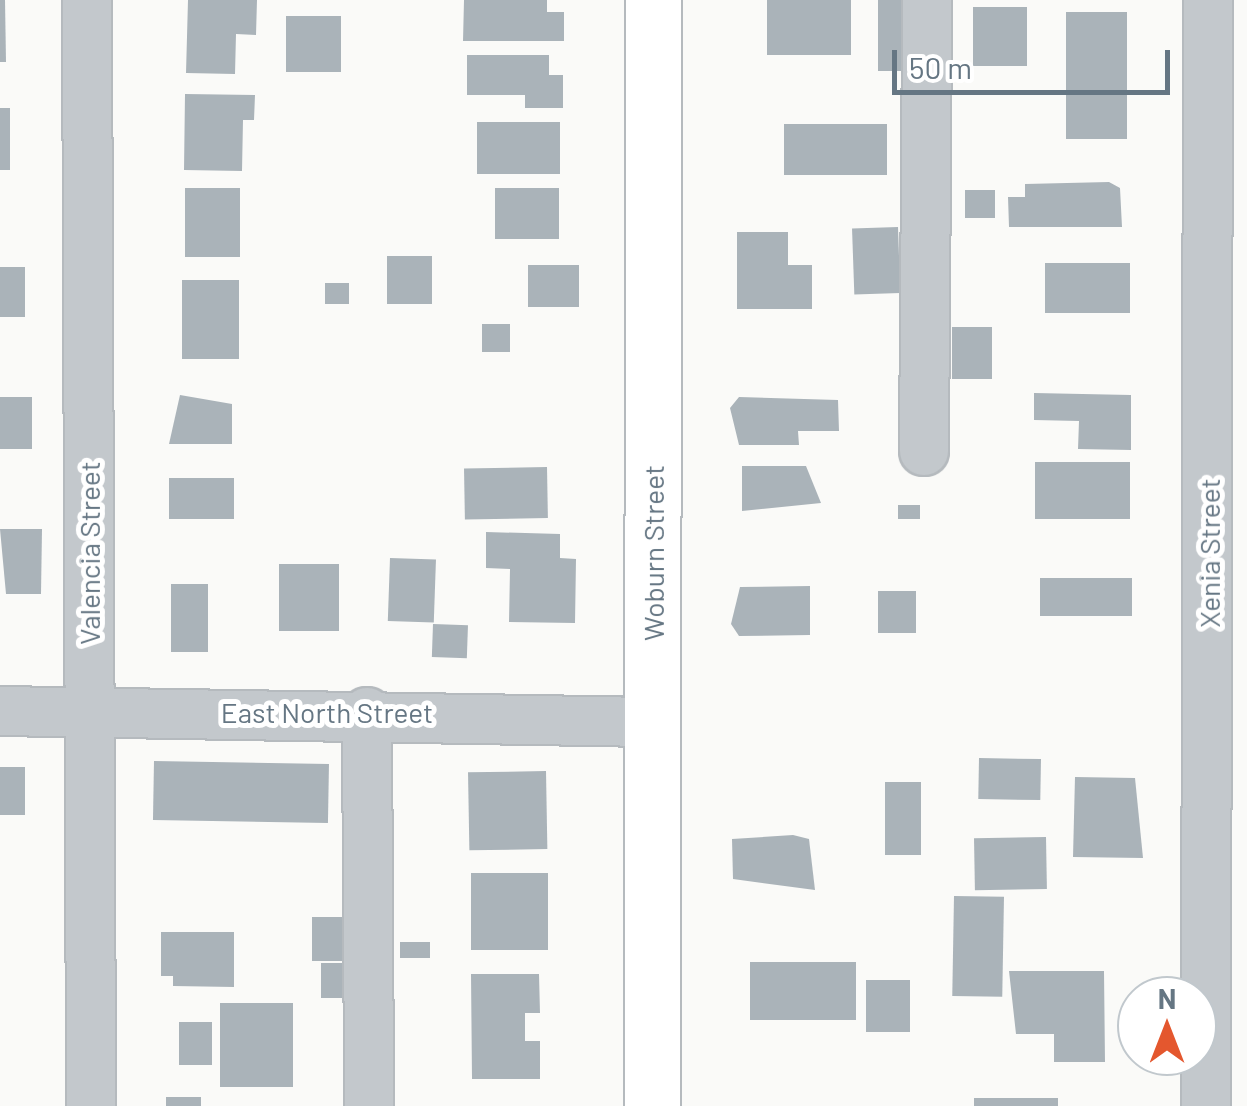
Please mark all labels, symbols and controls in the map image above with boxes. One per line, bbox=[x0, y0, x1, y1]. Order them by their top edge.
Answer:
scale bar bbox=[897, 30, 1174, 92]
text: 50 m bbox=[909, 49, 972, 85]
street label: Valencia Street bbox=[72, 461, 106, 645]
street label: Woburn Street bbox=[636, 465, 670, 641]
street label: Xenia Street bbox=[1192, 478, 1226, 628]
street label: East North Street bbox=[221, 695, 433, 729]
north arrow bbox=[1117, 976, 1217, 1076]
text: N bbox=[1158, 981, 1176, 1015]

